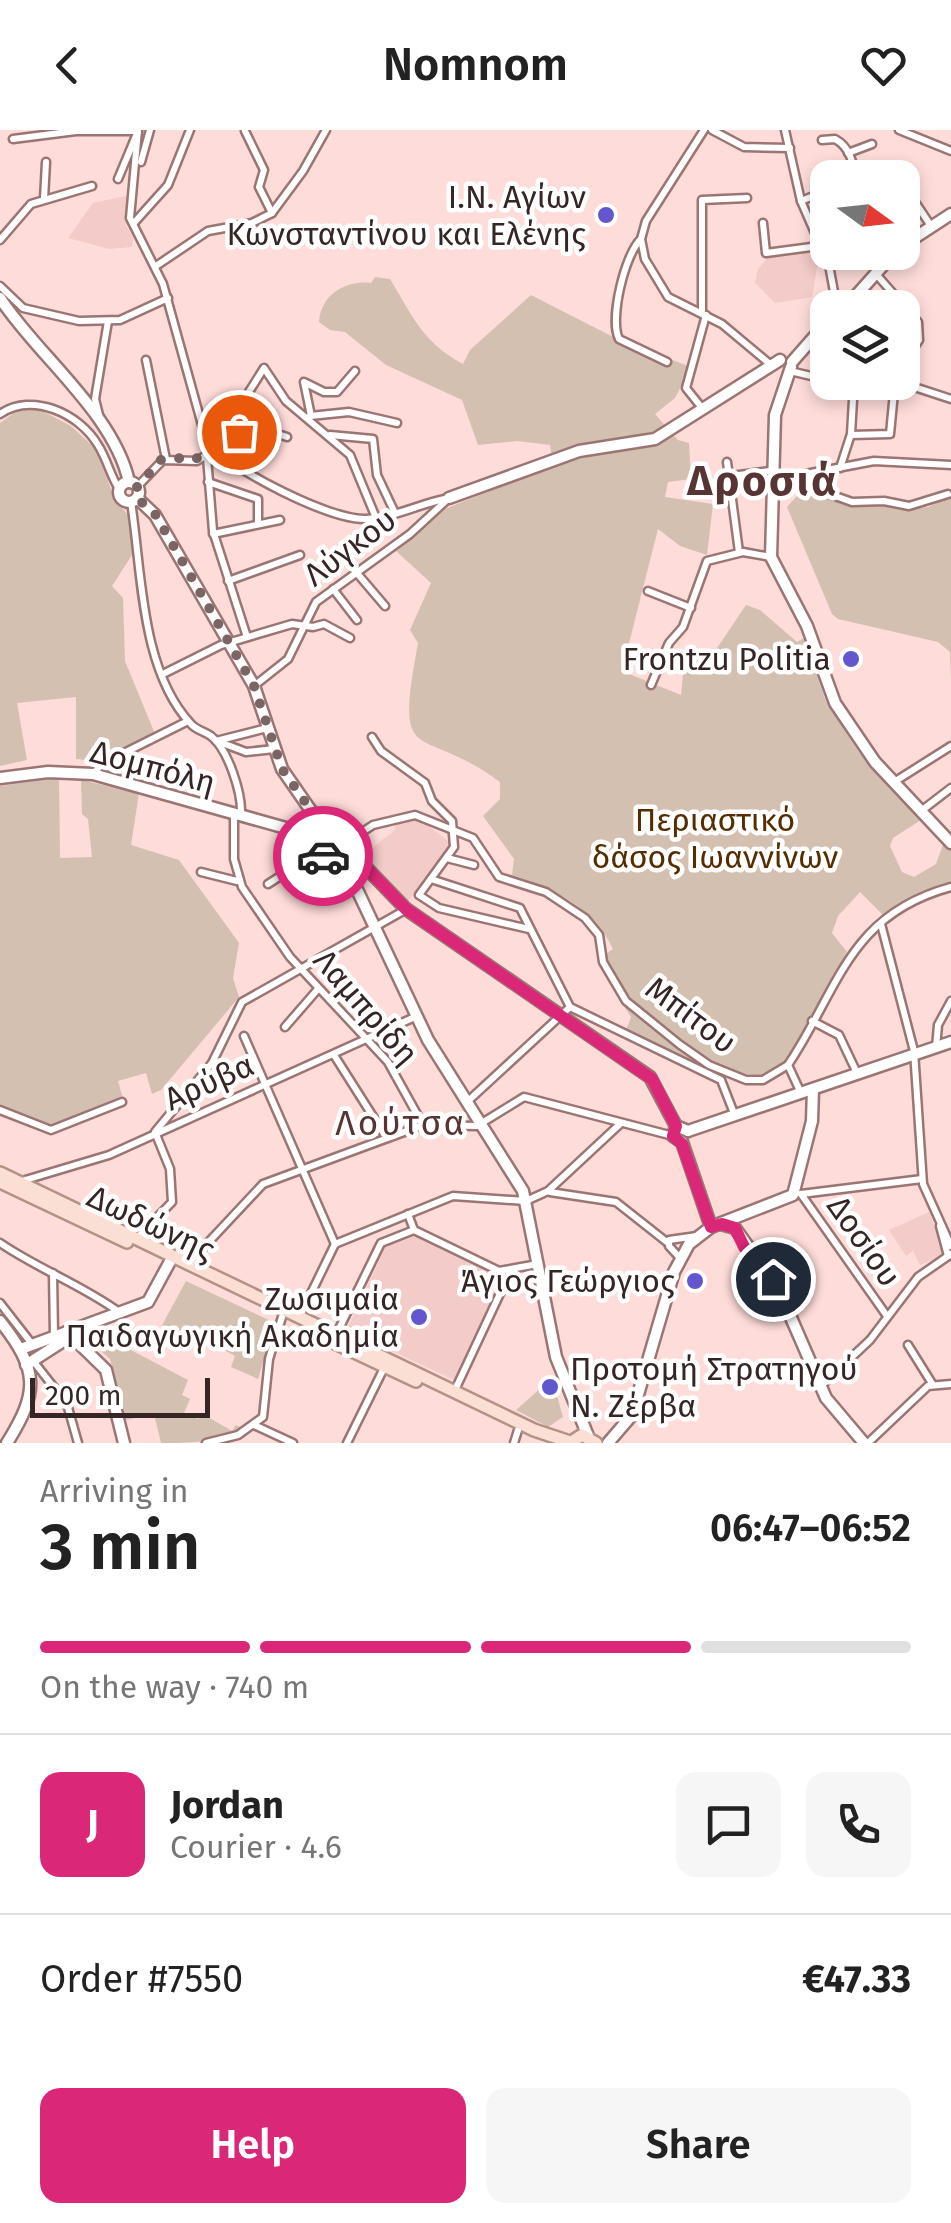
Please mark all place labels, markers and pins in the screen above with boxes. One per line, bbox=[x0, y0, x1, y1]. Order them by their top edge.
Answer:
place label: Ι.Ν. Αγίων Κωνσταντίνου και Ελένης bbox=[226, 178, 587, 253]
marker: Ι.Ν. Αγίων Κωνσταντίνου και Ελένης bbox=[595, 204, 617, 226]
pin bbox=[197, 390, 282, 475]
place label: Frontzu Politia bbox=[623, 640, 831, 678]
marker: Frontzu Politia bbox=[840, 648, 862, 670]
pin bbox=[731, 1237, 816, 1322]
place label: Άγιος Γεώργιος bbox=[460, 1262, 675, 1300]
marker: Άγιος Γεώργιος bbox=[684, 1270, 706, 1292]
place label: Ζωσιμαία Παιδαγωγική Ακαδημία bbox=[66, 1280, 399, 1355]
marker: Ζωσιμαία Παιδαγωγική Ακαδημία bbox=[408, 1306, 430, 1328]
place label: Προτομή Στρατηγού Ν. Ζέρβα bbox=[570, 1350, 858, 1425]
marker: Προτομή Στρατηγού Ν. Ζέρβα bbox=[539, 1376, 561, 1398]

